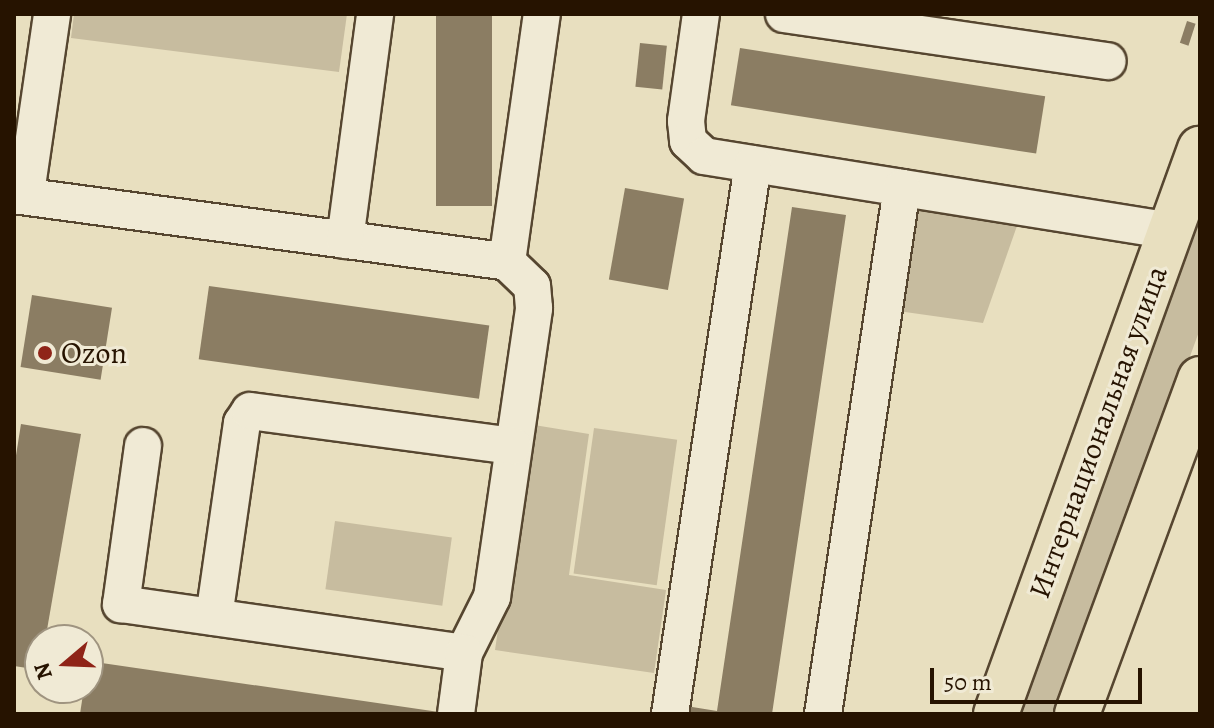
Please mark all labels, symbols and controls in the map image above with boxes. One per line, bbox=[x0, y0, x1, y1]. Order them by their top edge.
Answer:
street label: Интернациональная улица bbox=[1021, 261, 1175, 603]
place label: Ozon bbox=[61, 335, 127, 371]
marker: Ozon bbox=[36, 344, 54, 362]
north arrow bbox=[24, 624, 104, 704]
scale bar bbox=[934, 652, 1146, 702]
text: N bbox=[26, 659, 60, 684]
text: 50 m bbox=[944, 666, 992, 698]

